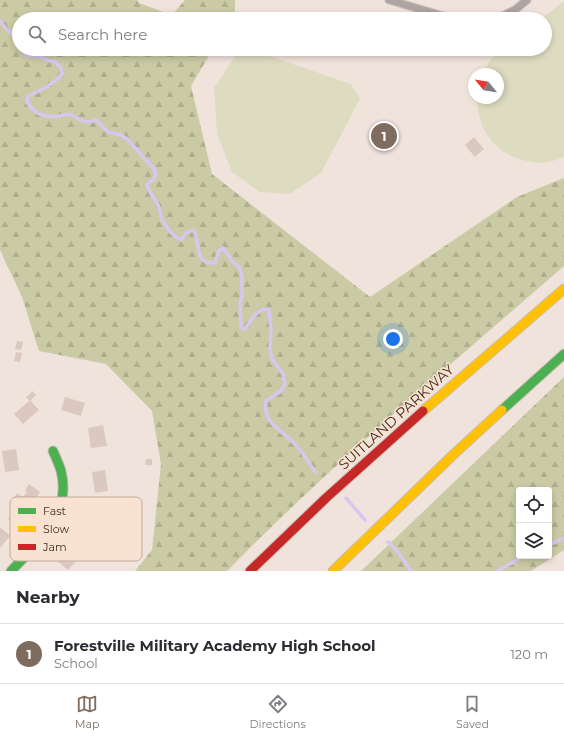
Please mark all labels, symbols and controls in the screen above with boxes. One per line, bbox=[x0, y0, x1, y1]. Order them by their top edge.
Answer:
search box bbox=[12, 12, 552, 56]
icon: search bbox=[26, 23, 48, 45]
text: Search here bbox=[58, 25, 147, 44]
north arrow bbox=[468, 68, 504, 104]
pin: 1 bbox=[371, 121, 397, 151]
your location bbox=[383, 329, 403, 349]
street label: SUITLAND PARKWAY bbox=[335, 360, 458, 474]
map controls bbox=[516, 487, 552, 559]
button: locate bbox=[516, 487, 552, 523]
legend bbox=[10, 497, 142, 561]
text: Fast bbox=[43, 504, 67, 518]
text: Slow bbox=[43, 522, 69, 536]
button: layers bbox=[516, 523, 552, 559]
text: Jam bbox=[42, 540, 67, 554]
text: Nearby bbox=[16, 587, 80, 607]
text: Forestville Military Academy High School bbox=[54, 636, 376, 655]
text: 1 bbox=[26, 646, 32, 662]
text: 120 m bbox=[510, 646, 548, 662]
text: School bbox=[54, 655, 98, 671]
tab: Map bbox=[75, 693, 99, 731]
tab: Directions bbox=[250, 693, 306, 731]
tab: Saved bbox=[456, 693, 489, 731]

